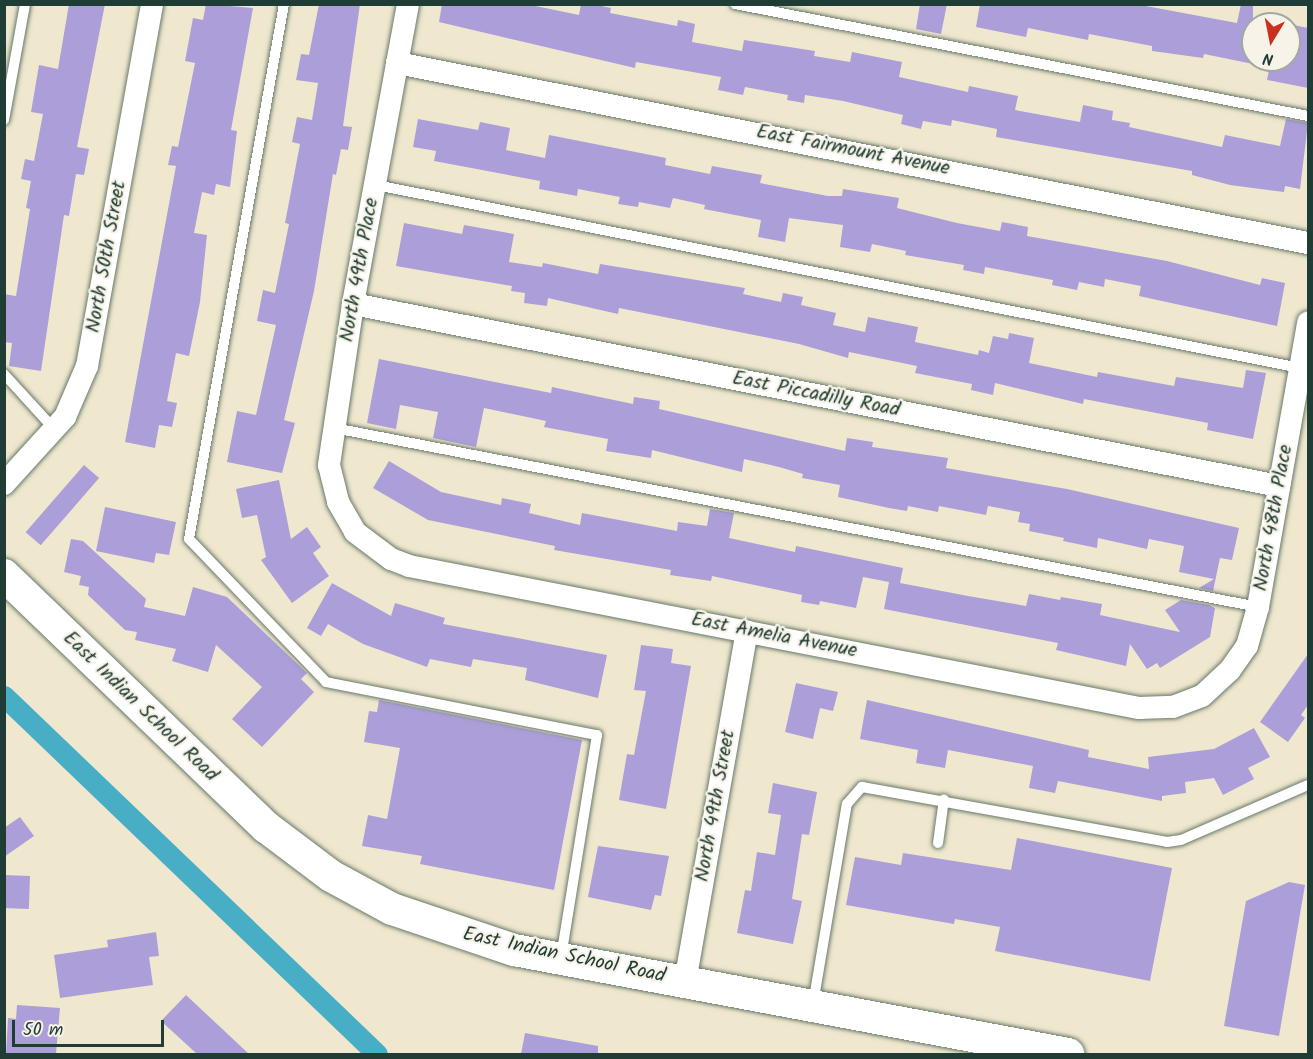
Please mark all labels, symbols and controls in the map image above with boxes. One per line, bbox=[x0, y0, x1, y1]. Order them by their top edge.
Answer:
north arrow bbox=[1241, 12, 1301, 72]
text: N bbox=[1261, 45, 1275, 71]
street label: East Fairmount Avenue bbox=[754, 120, 952, 182]
street label: North 50th Street bbox=[82, 179, 132, 335]
street label: North 49th Place bbox=[336, 196, 384, 344]
street label: East Piccadilly Road bbox=[730, 367, 902, 423]
street label: North 48th Place bbox=[1249, 443, 1299, 593]
street label: East Amelia Avenue bbox=[689, 608, 859, 664]
street label: East Indian School Road bbox=[57, 627, 223, 787]
street label: North 49th Street bbox=[691, 728, 741, 884]
street label: East Indian School Road bbox=[461, 923, 667, 989]
scale bar bbox=[15, 1008, 166, 1046]
text: 50 m bbox=[23, 1016, 63, 1045]

